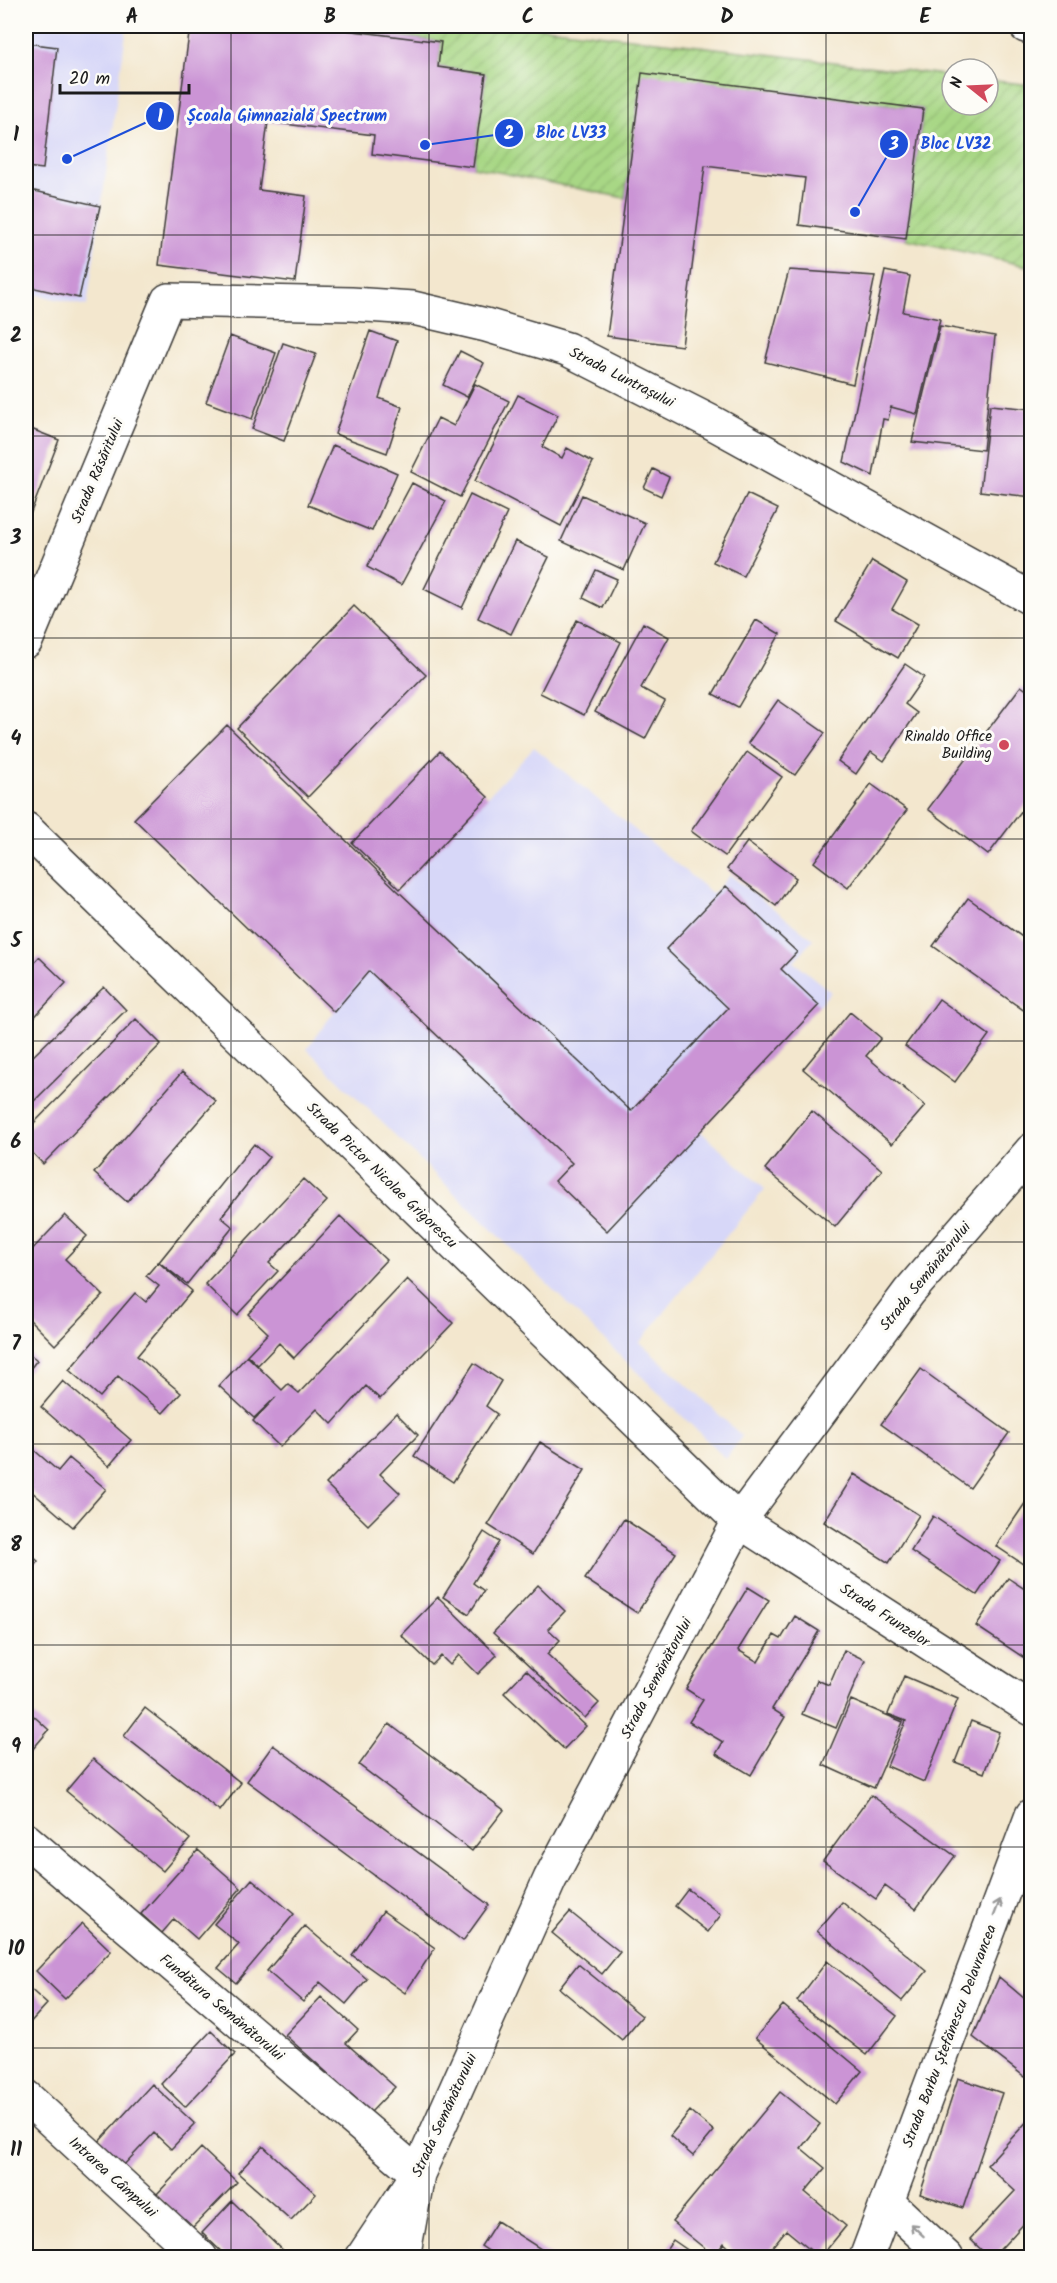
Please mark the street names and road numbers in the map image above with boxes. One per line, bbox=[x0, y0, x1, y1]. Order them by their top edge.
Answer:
street label: Strada Luntrașului bbox=[565, 341, 680, 415]
street label: Strada Răsăritului bbox=[65, 414, 131, 527]
street label: Strada Pictor Nicolae Grigorescu bbox=[300, 1097, 462, 1255]
street label: Strada Semănătorului bbox=[874, 1216, 978, 1336]
street label: Strada Frunzelor bbox=[835, 1578, 935, 1655]
street label: Strada Semănătorului bbox=[615, 1612, 700, 1743]
street label: Strada Barbu Ștefănescu Delavrancea bbox=[896, 1921, 1004, 2151]
street label: Fundătura Semănătorului bbox=[154, 1948, 290, 2068]
street label: Strada Semănătorului bbox=[406, 2048, 485, 2181]
street label: Intrarea Câmpului bbox=[63, 2131, 163, 2225]

